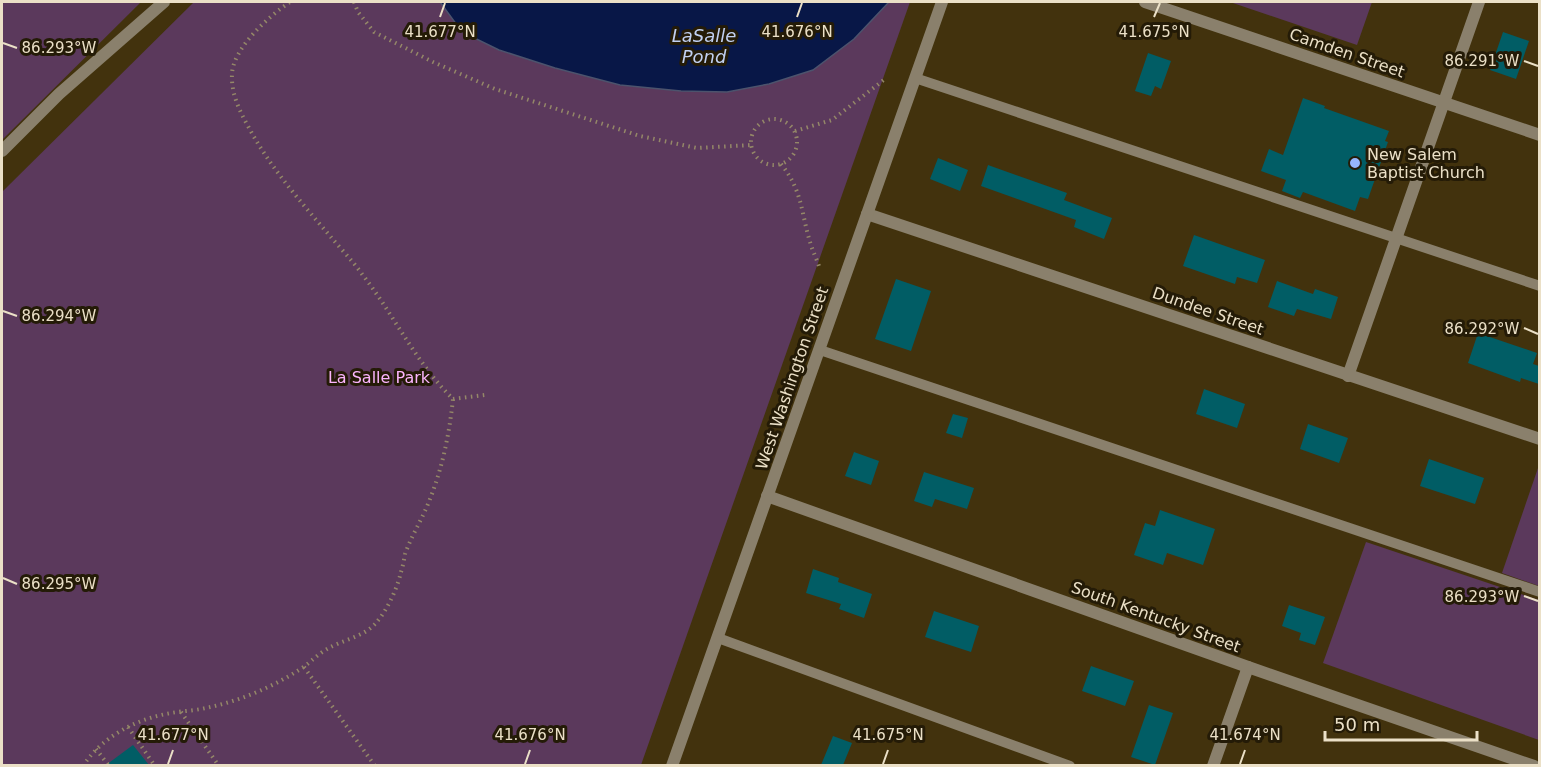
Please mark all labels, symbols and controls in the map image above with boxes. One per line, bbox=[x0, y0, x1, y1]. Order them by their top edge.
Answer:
text: 41.677°N bbox=[404, 23, 476, 41]
text: 41.676°N bbox=[761, 23, 833, 41]
text: 41.675°N bbox=[1118, 23, 1190, 41]
street label: Camden Street bbox=[1287, 24, 1407, 82]
water label: LaSalle Pond bbox=[672, 25, 736, 67]
text: 86.293°W bbox=[22, 39, 97, 57]
text: 86.291°W bbox=[1445, 52, 1520, 70]
place label: New Salem Baptist Church bbox=[1367, 145, 1485, 182]
marker: New Salem Baptist Church bbox=[1348, 156, 1362, 170]
street label: Dundee Street bbox=[1150, 283, 1266, 339]
street label: West Washington Street bbox=[752, 284, 832, 472]
text: 86.294°W bbox=[22, 307, 97, 325]
text: 86.292°W bbox=[1445, 320, 1520, 338]
park label: La Salle Park bbox=[328, 368, 431, 387]
text: 86.295°W bbox=[22, 575, 97, 593]
street label: South Kentucky Street bbox=[1069, 578, 1243, 656]
text: 86.293°W bbox=[1445, 588, 1520, 606]
scale bar bbox=[1325, 704, 1476, 742]
text: 50 m bbox=[1334, 714, 1380, 735]
text: 41.677°N bbox=[137, 726, 209, 744]
text: 41.676°N bbox=[494, 726, 566, 744]
text: 41.675°N bbox=[852, 726, 924, 744]
text: 41.674°N bbox=[1209, 726, 1281, 744]

